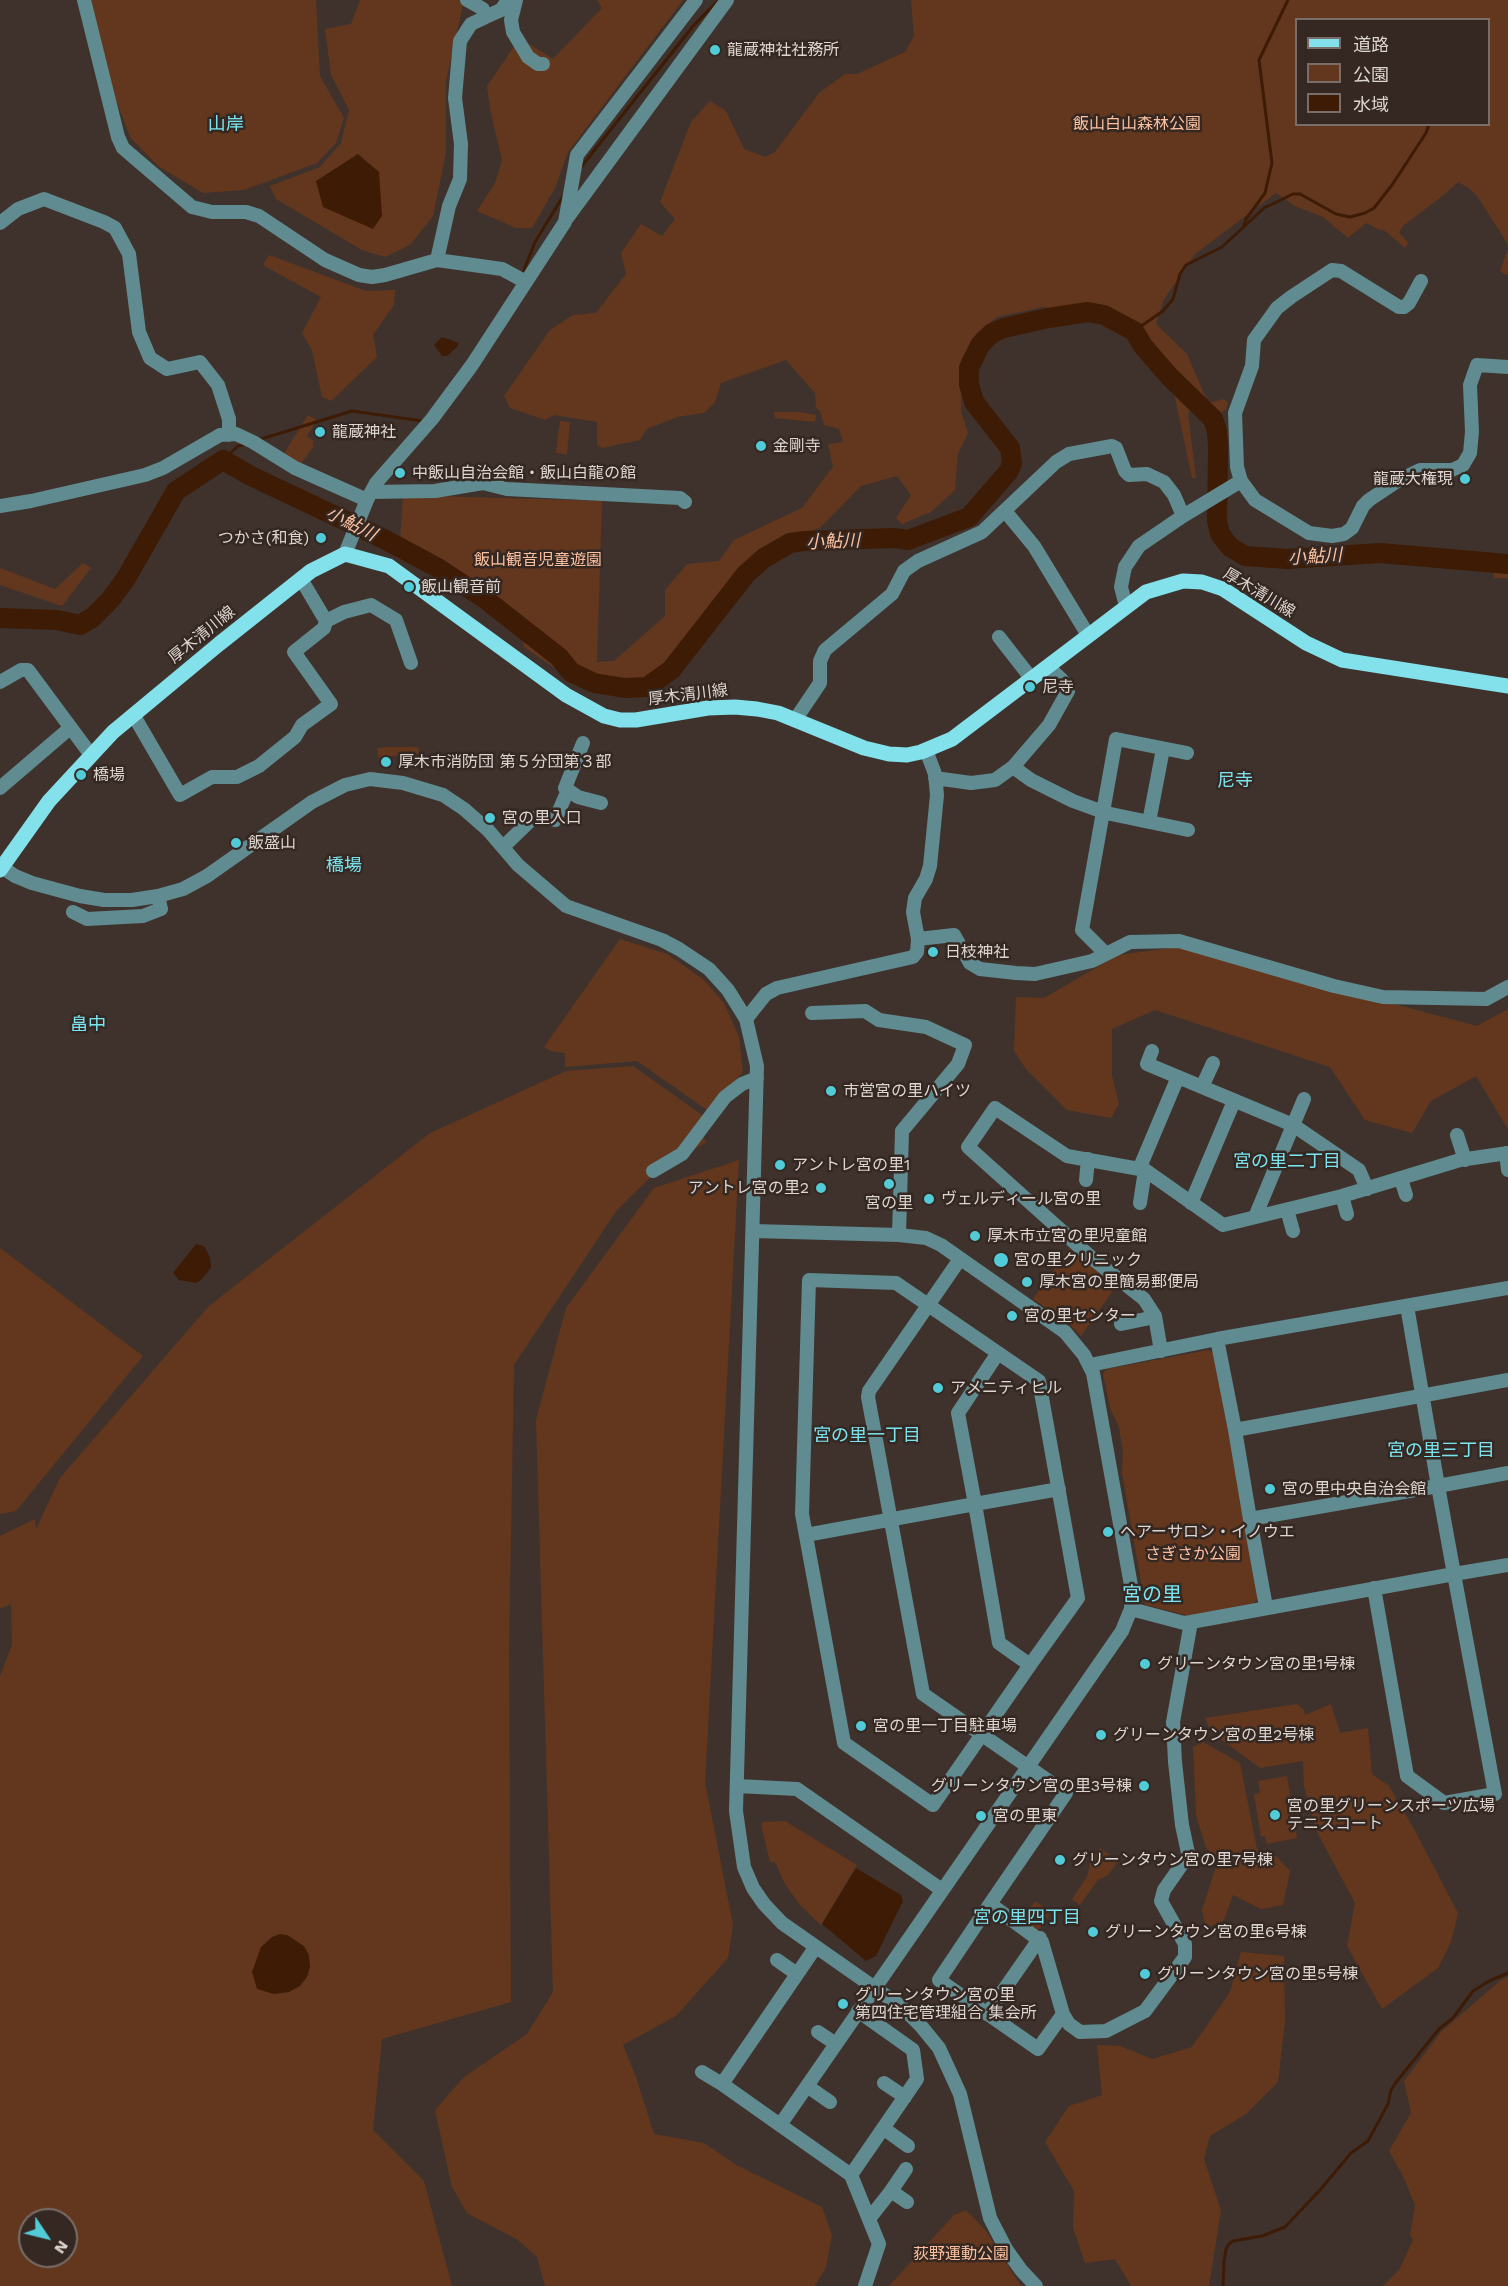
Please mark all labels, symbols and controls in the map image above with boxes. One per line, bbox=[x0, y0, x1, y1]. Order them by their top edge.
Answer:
legend bbox=[1295, 18, 1490, 126]
text: 道路 bbox=[1353, 34, 1389, 55]
place label: 龍蔵神社社務所 bbox=[727, 40, 839, 60]
marker: 龍蔵神社社務所 bbox=[708, 43, 722, 57]
text: 公園 bbox=[1353, 64, 1389, 85]
text: 水域 bbox=[1353, 94, 1389, 115]
district label: 山岸 bbox=[208, 114, 244, 136]
park label: 飯山白山森林公園 bbox=[1073, 114, 1201, 134]
place label: 龍蔵神社 bbox=[332, 422, 396, 442]
marker: 龍蔵神社 bbox=[313, 425, 327, 439]
place label: 金剛寺 bbox=[773, 436, 821, 456]
marker: 金剛寺 bbox=[754, 439, 768, 453]
place label: 中飯山自治会館・飯山白龍の館 bbox=[412, 463, 636, 483]
marker: 中飯山自治会館・飯山白龍の館 bbox=[393, 466, 407, 480]
place label: 龍蔵大権現 bbox=[1373, 469, 1453, 489]
marker: 龍蔵大権現 bbox=[1458, 472, 1472, 486]
water label: 小鮎川 bbox=[322, 502, 380, 546]
place label: つかさ(和食) bbox=[218, 528, 309, 548]
water label: 小鮎川 bbox=[806, 530, 860, 554]
marker: つかさ(和食) bbox=[314, 531, 328, 545]
water label: 小鮎川 bbox=[1287, 545, 1343, 569]
park label: 飯山観音児童遊園 bbox=[474, 550, 602, 570]
street label: 厚木清川線 bbox=[1220, 564, 1298, 622]
place label: 飯山観音前 bbox=[421, 577, 501, 597]
marker: 飯山観音前 bbox=[402, 580, 416, 594]
street label: 厚木清川線 bbox=[165, 602, 239, 668]
place label: 尼寺 bbox=[1042, 677, 1074, 697]
marker: 尼寺 bbox=[1023, 680, 1037, 694]
street label: 厚木清川線 bbox=[647, 681, 729, 709]
place label: 厚木市消防団 第５分団第３部 bbox=[398, 752, 611, 772]
marker: 厚木市消防団 第５分団第３部 bbox=[379, 755, 393, 769]
place label: 橋場 bbox=[93, 765, 125, 785]
marker: 橋場 bbox=[74, 768, 88, 782]
district label: 尼寺 bbox=[1217, 770, 1253, 792]
place label: 宮の里入口 bbox=[502, 808, 582, 828]
marker: 宮の里入口 bbox=[483, 811, 497, 825]
place label: 飯盛山 bbox=[248, 833, 296, 853]
marker: 飯盛山 bbox=[229, 836, 243, 850]
district label: 橋場 bbox=[326, 855, 362, 877]
place label: 日枝神社 bbox=[945, 942, 1009, 962]
marker: 日枝神社 bbox=[926, 945, 940, 959]
district label: 畠中 bbox=[70, 1014, 106, 1036]
place label: 市営宮の里ハイツ bbox=[843, 1081, 971, 1101]
marker: 市営宮の里ハイツ bbox=[824, 1084, 838, 1098]
district label: 宮の里二丁目 bbox=[1233, 1151, 1341, 1173]
place label: アントレ宮の里1 bbox=[792, 1155, 910, 1175]
marker: アントレ宮の里1 bbox=[773, 1158, 787, 1172]
marker: 宮の里 bbox=[882, 1177, 896, 1191]
place label: アントレ宮の里2 bbox=[688, 1178, 809, 1198]
marker: アントレ宮の里2 bbox=[814, 1181, 828, 1195]
place label: ヴェルディール宮の里 bbox=[941, 1189, 1101, 1209]
marker: ヴェルディール宮の里 bbox=[922, 1192, 936, 1206]
place label: 宮の里 bbox=[865, 1193, 913, 1213]
place label: 厚木市立宮の里児童館 bbox=[987, 1226, 1147, 1246]
marker: 厚木市立宮の里児童館 bbox=[968, 1229, 982, 1243]
place label: 宮の里クリニック bbox=[1014, 1250, 1142, 1270]
marker: 宮の里クリニック bbox=[992, 1251, 1010, 1269]
place label: 厚木宮の里簡易郵便局 bbox=[1039, 1272, 1199, 1292]
marker: 厚木宮の里簡易郵便局 bbox=[1020, 1275, 1034, 1289]
place label: 宮の里センター bbox=[1024, 1306, 1136, 1326]
marker: 宮の里センター bbox=[1005, 1309, 1019, 1323]
place label: アメニティヒル bbox=[950, 1378, 1062, 1398]
marker: アメニティヒル bbox=[931, 1381, 945, 1395]
district label: 宮の里一丁目 bbox=[813, 1425, 921, 1447]
district label: 宮の里三丁目 bbox=[1387, 1440, 1495, 1462]
place label: 宮の里中央自治会館 bbox=[1282, 1479, 1426, 1499]
marker: 宮の里中央自治会館 bbox=[1263, 1482, 1277, 1496]
place label: ヘアーサロン・イノウエ bbox=[1120, 1522, 1295, 1542]
marker: ヘアーサロン・イノウエ bbox=[1101, 1525, 1115, 1539]
park label: さぎさか公園 bbox=[1145, 1544, 1241, 1564]
district label: 宮の里 bbox=[1122, 1583, 1182, 1607]
place label: グリーンタウン宮の里1号棟 bbox=[1157, 1654, 1355, 1674]
marker: グリーンタウン宮の里1号棟 bbox=[1138, 1657, 1152, 1671]
place label: 宮の里一丁目駐車場 bbox=[873, 1716, 1017, 1736]
marker: 宮の里一丁目駐車場 bbox=[854, 1719, 868, 1733]
place label: グリーンタウン宮の里2号棟 bbox=[1113, 1725, 1314, 1745]
marker: グリーンタウン宮の里2号棟 bbox=[1094, 1728, 1108, 1742]
place label: グリーンタウン宮の里3号棟 bbox=[931, 1776, 1132, 1796]
marker: グリーンタウン宮の里3号棟 bbox=[1137, 1779, 1151, 1793]
place label: 宮の里グリーンスポーツ広場 テニスコート bbox=[1287, 1796, 1495, 1834]
place label: 宮の里東 bbox=[993, 1806, 1057, 1826]
marker: 宮の里グリーンスポーツ広場 テニスコート bbox=[1268, 1808, 1282, 1822]
marker: 宮の里東 bbox=[974, 1809, 988, 1823]
place label: グリーンタウン宮の里7号棟 bbox=[1072, 1850, 1273, 1870]
marker: グリーンタウン宮の里7号棟 bbox=[1053, 1853, 1067, 1867]
district label: 宮の里四丁目 bbox=[973, 1907, 1081, 1929]
place label: グリーンタウン宮の里6号棟 bbox=[1105, 1922, 1307, 1942]
marker: グリーンタウン宮の里6号棟 bbox=[1086, 1925, 1100, 1939]
place label: グリーンタウン宮の里5号棟 bbox=[1157, 1964, 1358, 1984]
marker: グリーンタウン宮の里5号棟 bbox=[1138, 1967, 1152, 1981]
place label: グリーンタウン宮の里 第四住宅管理組合 集会所 bbox=[855, 1985, 1036, 2023]
marker: グリーンタウン宮の里 第四住宅管理組合 集会所 bbox=[836, 1997, 850, 2011]
north arrow bbox=[18, 2208, 78, 2268]
text: N bbox=[50, 2237, 73, 2258]
park label: 荻野運動公園 bbox=[913, 2244, 1009, 2264]

